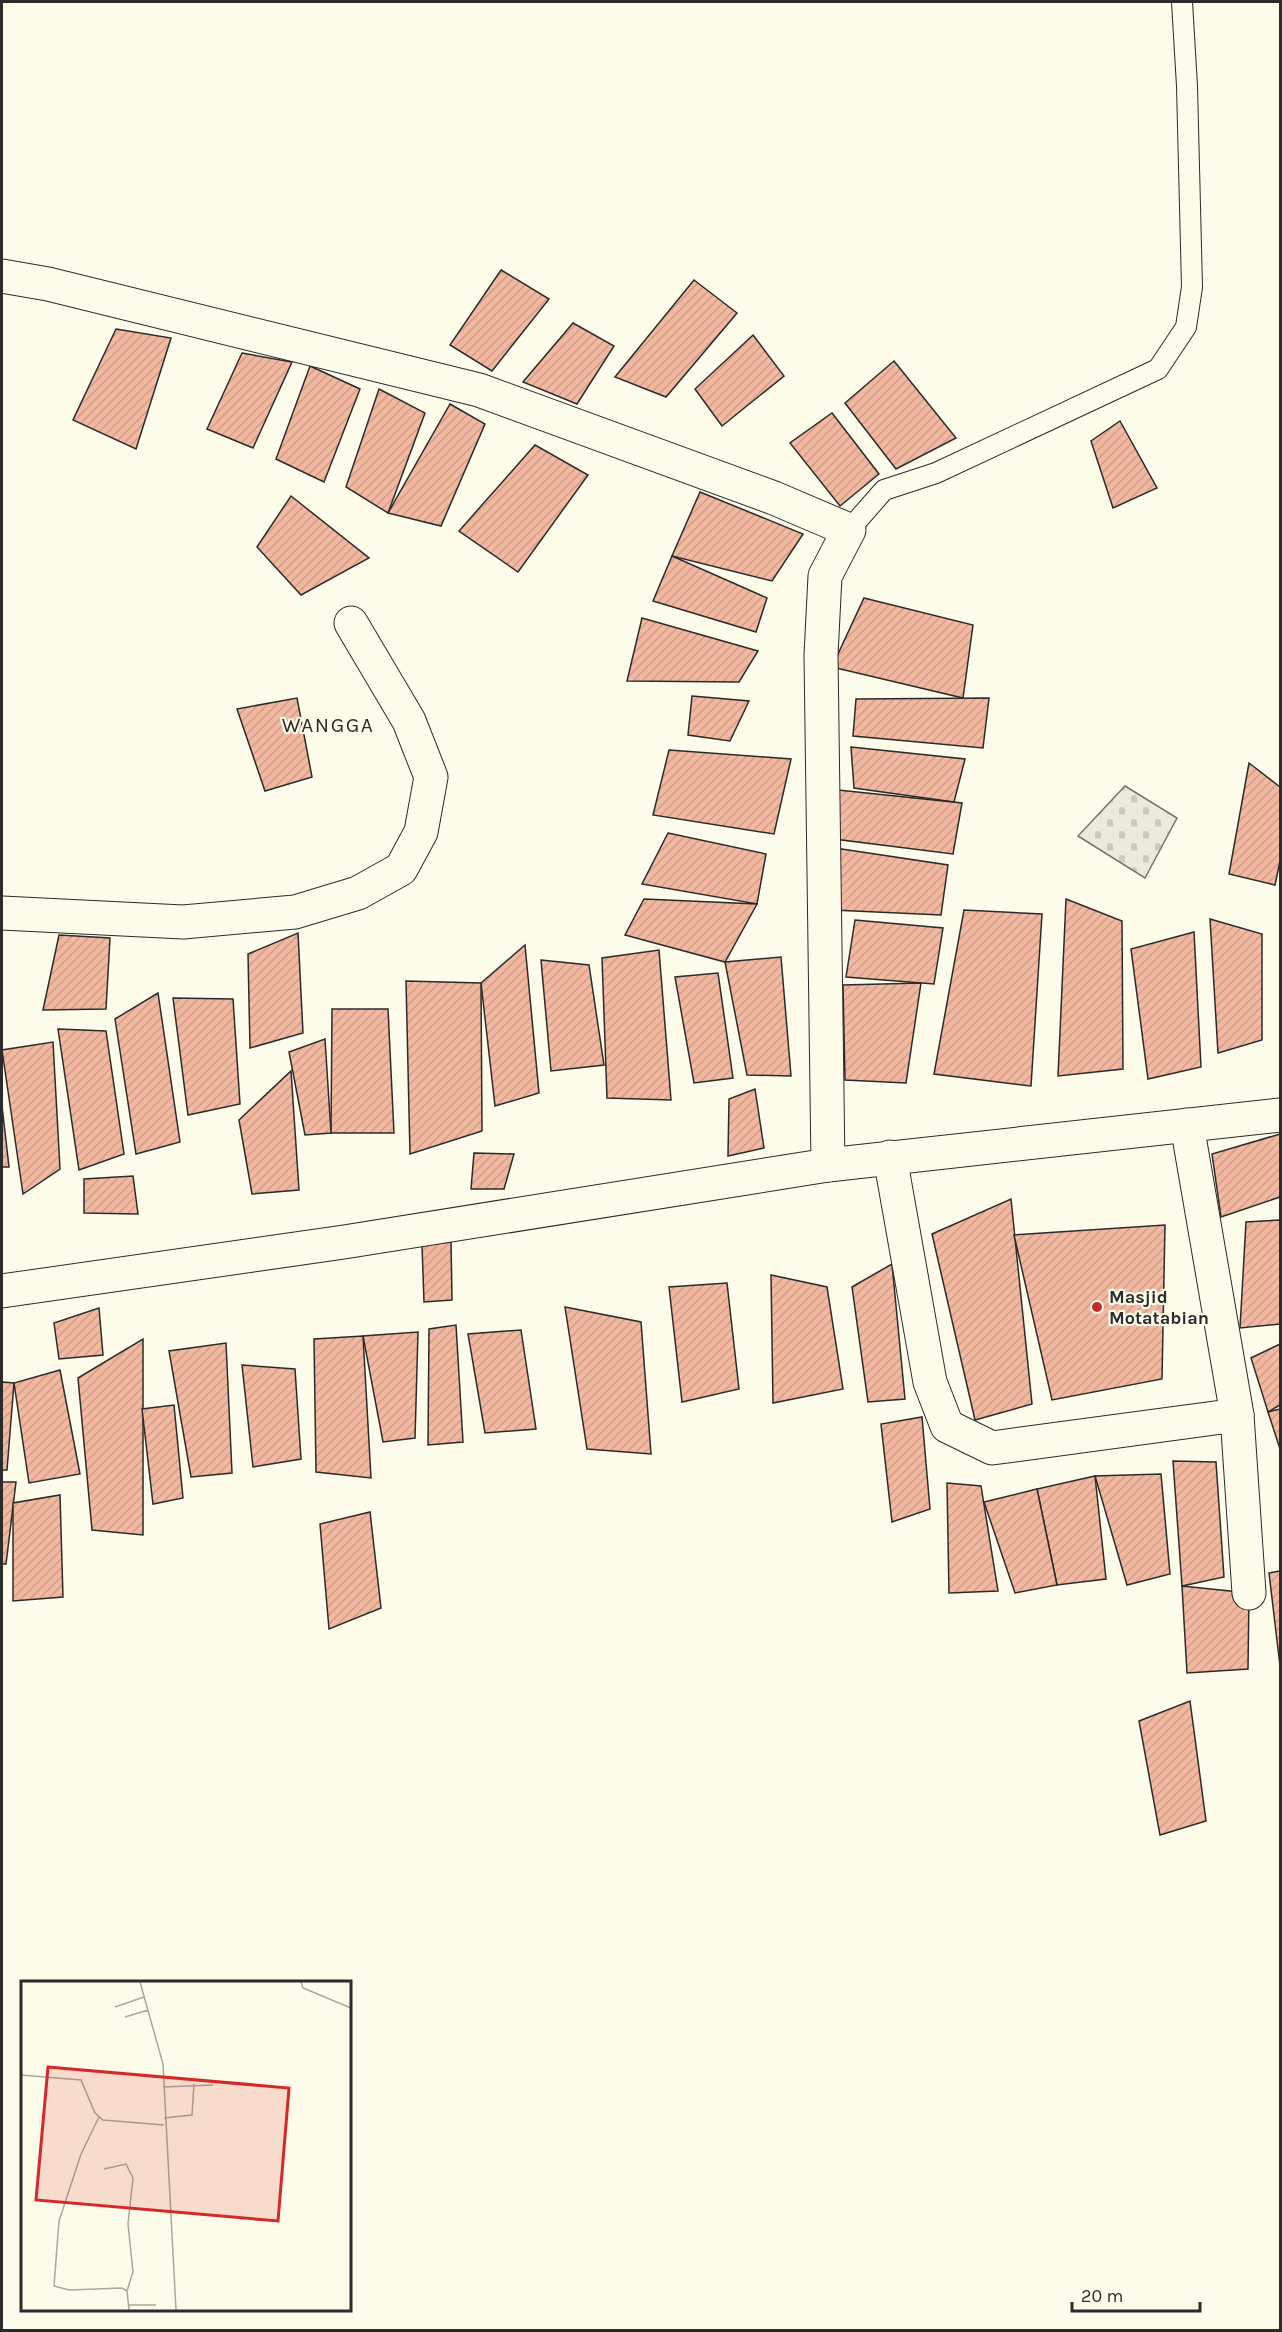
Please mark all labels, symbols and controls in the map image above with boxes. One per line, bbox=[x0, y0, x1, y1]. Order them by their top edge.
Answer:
district label: WANGGA bbox=[282, 713, 374, 737]
place label: Masjid Motatabian bbox=[1109, 1286, 1209, 1329]
marker: Masjid Motatabian bbox=[1090, 1300, 1104, 1314]
inset map bbox=[21, 1981, 351, 2311]
scale bar bbox=[1072, 2275, 1200, 2313]
text: 20 m bbox=[1081, 2285, 1123, 2307]

